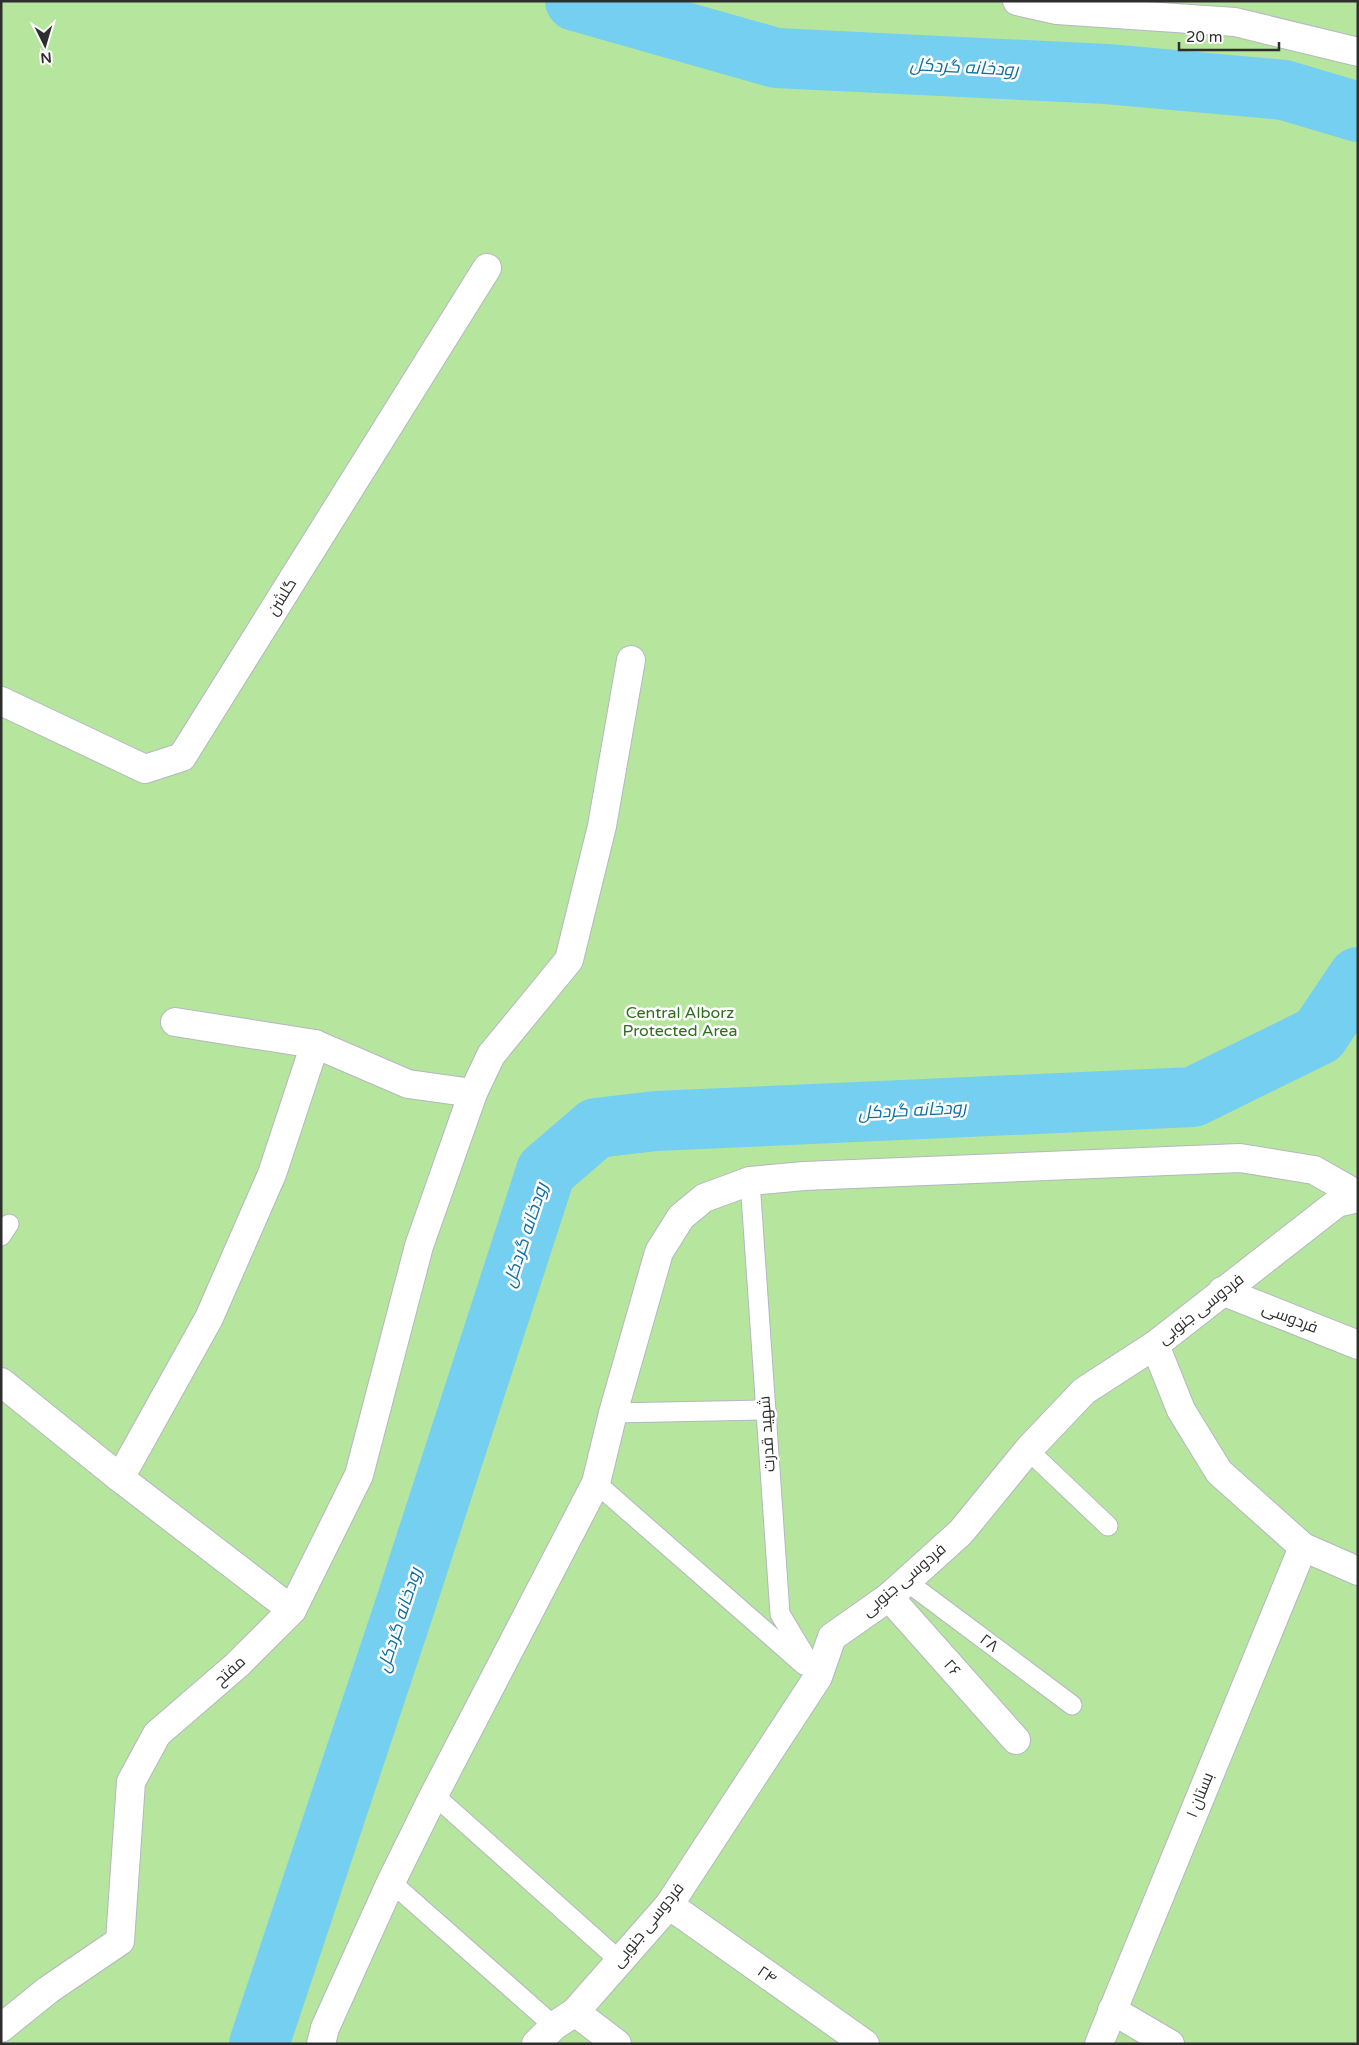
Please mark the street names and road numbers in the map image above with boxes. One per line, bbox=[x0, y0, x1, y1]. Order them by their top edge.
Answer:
street label: گلشن bbox=[263, 575, 301, 619]
street label: فردوسی جنوبی bbox=[1154, 1269, 1248, 1349]
street label: فردوسی bbox=[1259, 1298, 1321, 1338]
street label: شهید قدرت bbox=[754, 1395, 780, 1473]
street label: فردوسی جنوبی bbox=[858, 1539, 950, 1621]
street label: ۲۸ bbox=[976, 1629, 1002, 1657]
street label: مفتح bbox=[210, 1652, 250, 1691]
street label: ۲۶ bbox=[939, 1655, 965, 1681]
street label: بستان ۱ bbox=[1182, 1769, 1218, 1821]
street label: فردوسی جنوبی bbox=[608, 1878, 688, 1972]
street label: ۲۴ bbox=[753, 1961, 781, 1989]

